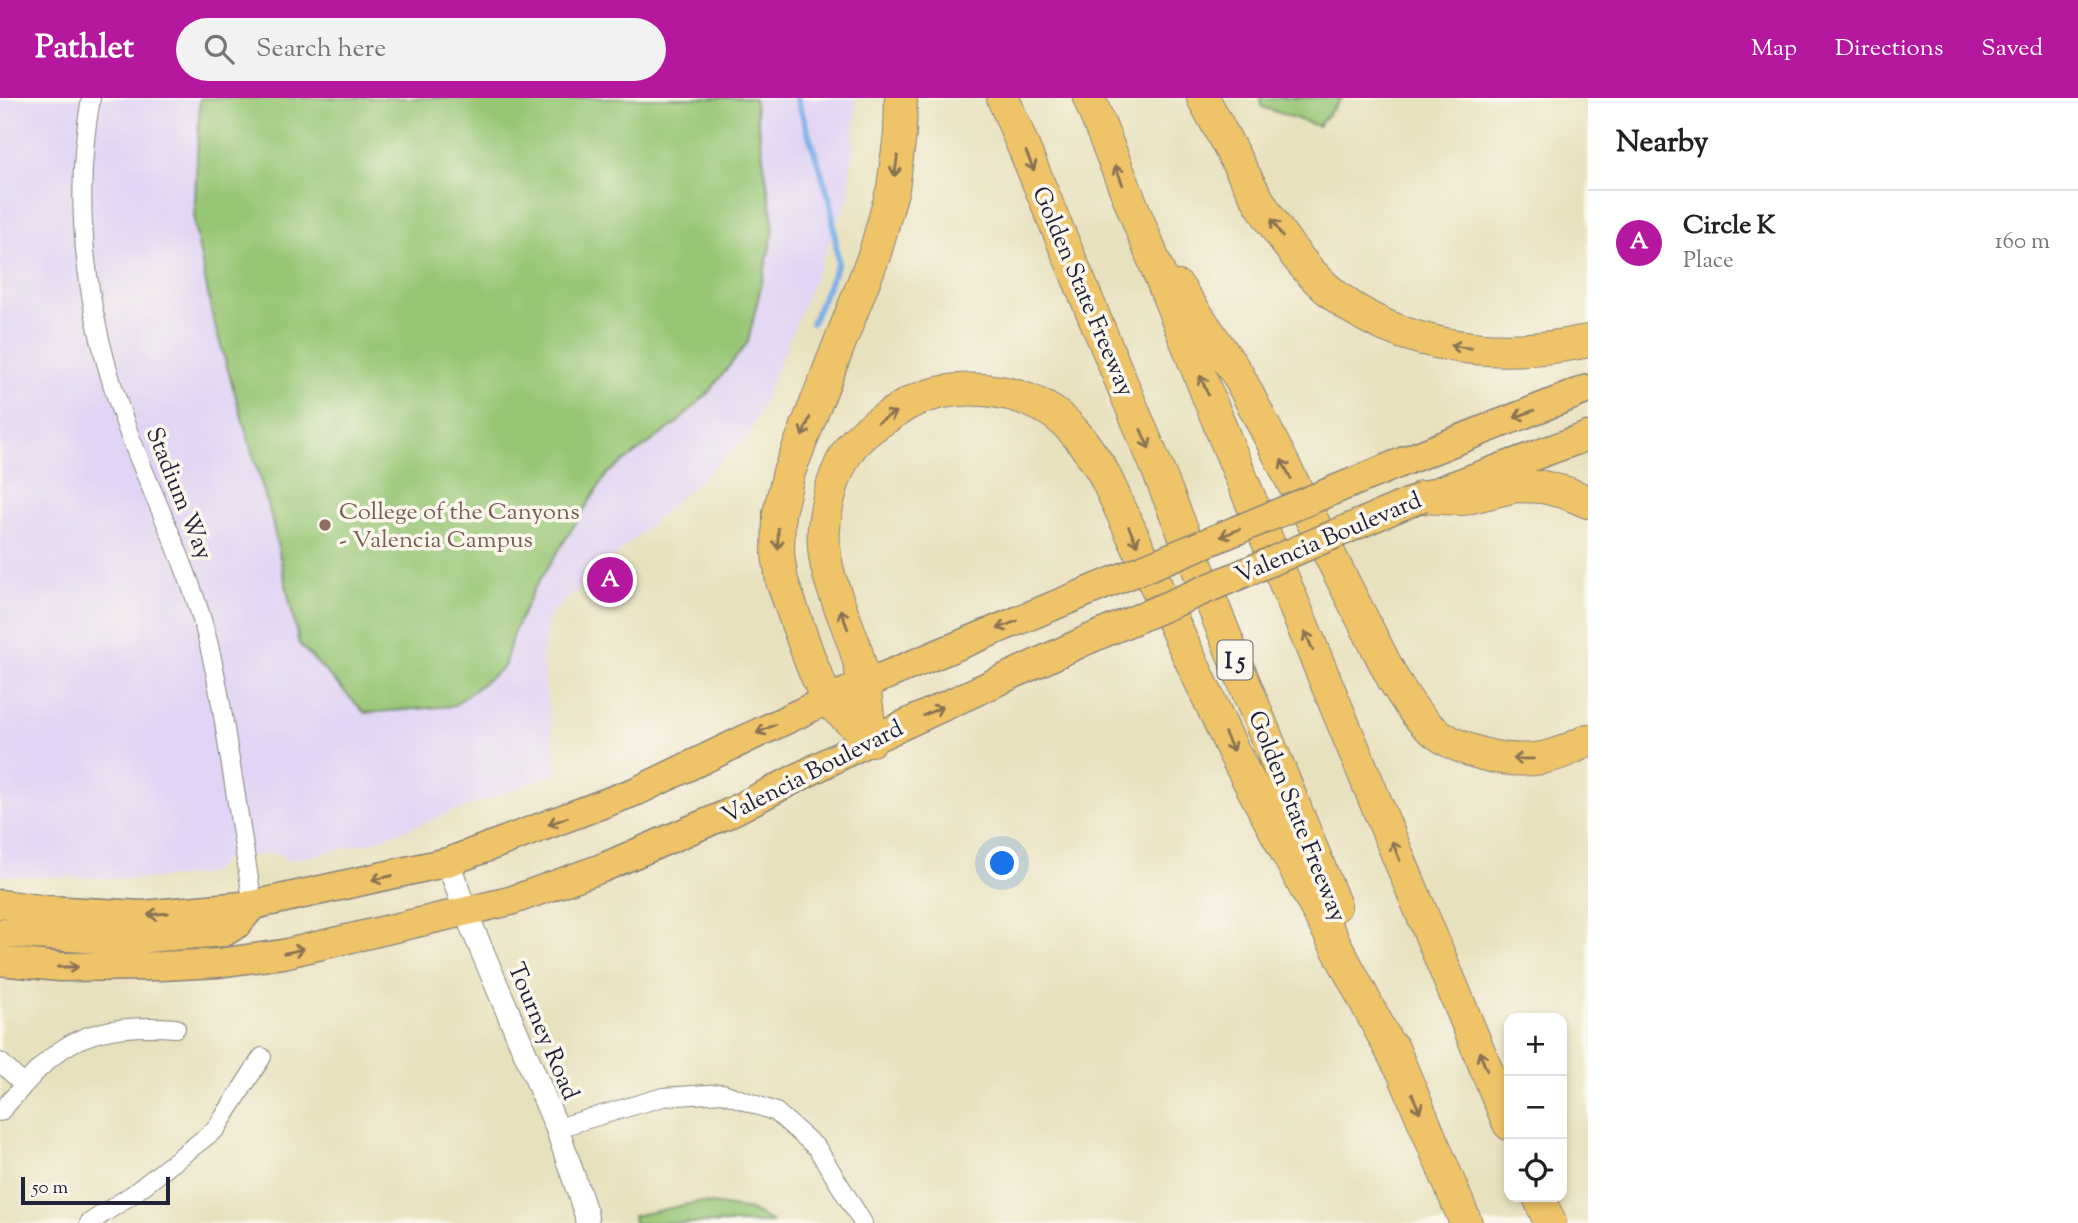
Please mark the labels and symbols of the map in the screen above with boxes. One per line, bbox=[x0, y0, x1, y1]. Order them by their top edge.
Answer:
one-way arrow bbox=[1024, 150, 1037, 171]
one-way arrow bbox=[889, 154, 902, 177]
one-way arrow bbox=[1112, 164, 1125, 186]
street label: Golden State Freeway bbox=[1022, 181, 1142, 402]
one-way arrow bbox=[1270, 218, 1284, 238]
one-way arrow bbox=[1450, 341, 1473, 354]
one-way arrow bbox=[1196, 375, 1209, 397]
one-way arrow bbox=[1514, 408, 1536, 421]
one-way arrow bbox=[876, 410, 896, 424]
one-way arrow bbox=[799, 415, 812, 437]
street label: Stadium Way bbox=[136, 422, 220, 565]
one-way arrow bbox=[1139, 428, 1152, 449]
one-way arrow bbox=[1278, 459, 1292, 480]
street label: Valencia Boulevard bbox=[1230, 484, 1428, 593]
place label: College of the Canyons - Valencia Campus bbox=[339, 496, 580, 558]
marker: College of the Canyons - Valencia Campus bbox=[317, 517, 333, 533]
one-way arrow bbox=[1127, 525, 1140, 546]
one-way arrow bbox=[772, 527, 785, 550]
one-way arrow bbox=[1220, 527, 1241, 540]
pin: A bbox=[587, 554, 633, 606]
one-way arrow bbox=[837, 609, 849, 631]
one-way arrow bbox=[997, 619, 1018, 632]
one-way arrow bbox=[1302, 631, 1315, 652]
road number: I 5 bbox=[1218, 640, 1252, 680]
one-way arrow bbox=[922, 704, 943, 717]
street label: Golden State Freeway bbox=[1238, 706, 1354, 928]
street label: Valencia Boulevard bbox=[716, 712, 910, 833]
one-way arrow bbox=[755, 723, 777, 736]
one-way arrow bbox=[1223, 731, 1236, 753]
one-way arrow bbox=[1512, 752, 1535, 765]
one-way arrow bbox=[547, 816, 569, 828]
one-way arrow bbox=[1389, 841, 1402, 863]
your location bbox=[985, 846, 1019, 880]
one-way arrow bbox=[371, 872, 394, 885]
one-way arrow bbox=[147, 908, 170, 921]
one-way arrow bbox=[282, 944, 305, 958]
street label: Tourney Road bbox=[498, 958, 587, 1106]
one-way arrow bbox=[56, 960, 79, 974]
one-way arrow bbox=[1476, 1051, 1489, 1073]
one-way arrow bbox=[1410, 1092, 1423, 1114]
scale bar bbox=[21, 1174, 170, 1206]

